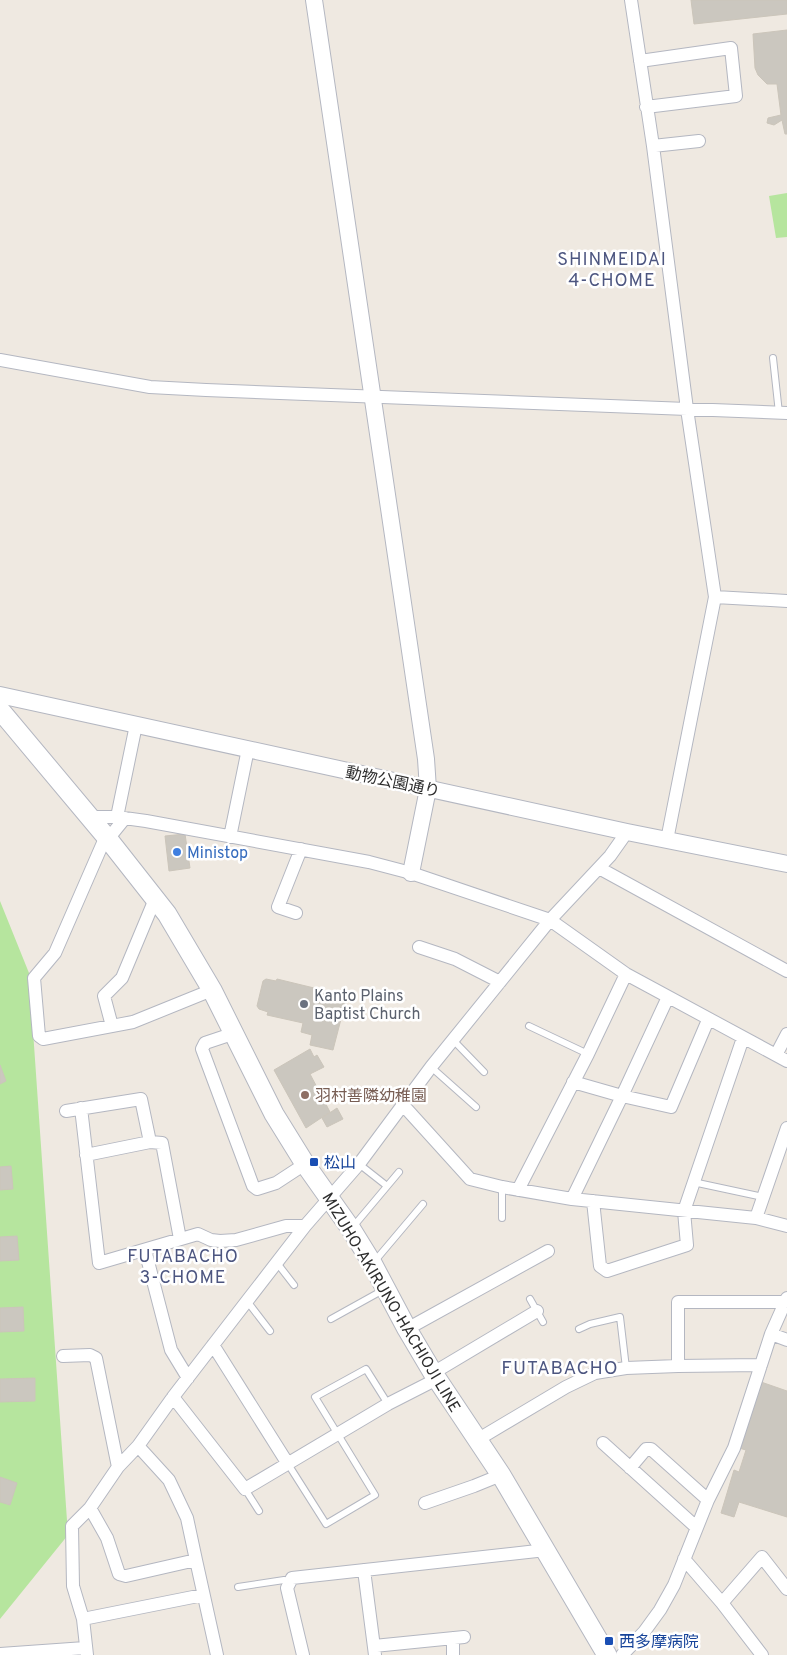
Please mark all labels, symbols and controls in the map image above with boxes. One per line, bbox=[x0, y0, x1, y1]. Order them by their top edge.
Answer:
district label: SHINMEIDAI 4-CHOME bbox=[557, 249, 667, 293]
street label: 動物公園通り bbox=[344, 763, 442, 803]
place label: Ministop bbox=[187, 844, 248, 864]
marker: Ministop bbox=[171, 846, 183, 858]
place label: Kanto Plains Baptist Church bbox=[314, 987, 420, 1025]
marker: Kanto Plains Baptist Church bbox=[298, 998, 310, 1010]
place label: 羽村善隣幼稚園 bbox=[315, 1087, 427, 1107]
marker: 羽村善隣幼稚園 bbox=[299, 1089, 311, 1101]
place label: 松山 bbox=[324, 1154, 356, 1174]
marker: 松山 bbox=[308, 1156, 320, 1168]
street label: MIZUHO-AKIRUNO-HACHIOJI LINE bbox=[317, 1190, 464, 1417]
district label: FUTABACHO 3-CHOME bbox=[127, 1246, 239, 1290]
district label: FUTABACHO bbox=[501, 1357, 619, 1381]
place label: 西多摩病院 bbox=[619, 1633, 699, 1653]
marker: 西多摩病院 bbox=[603, 1635, 615, 1647]

